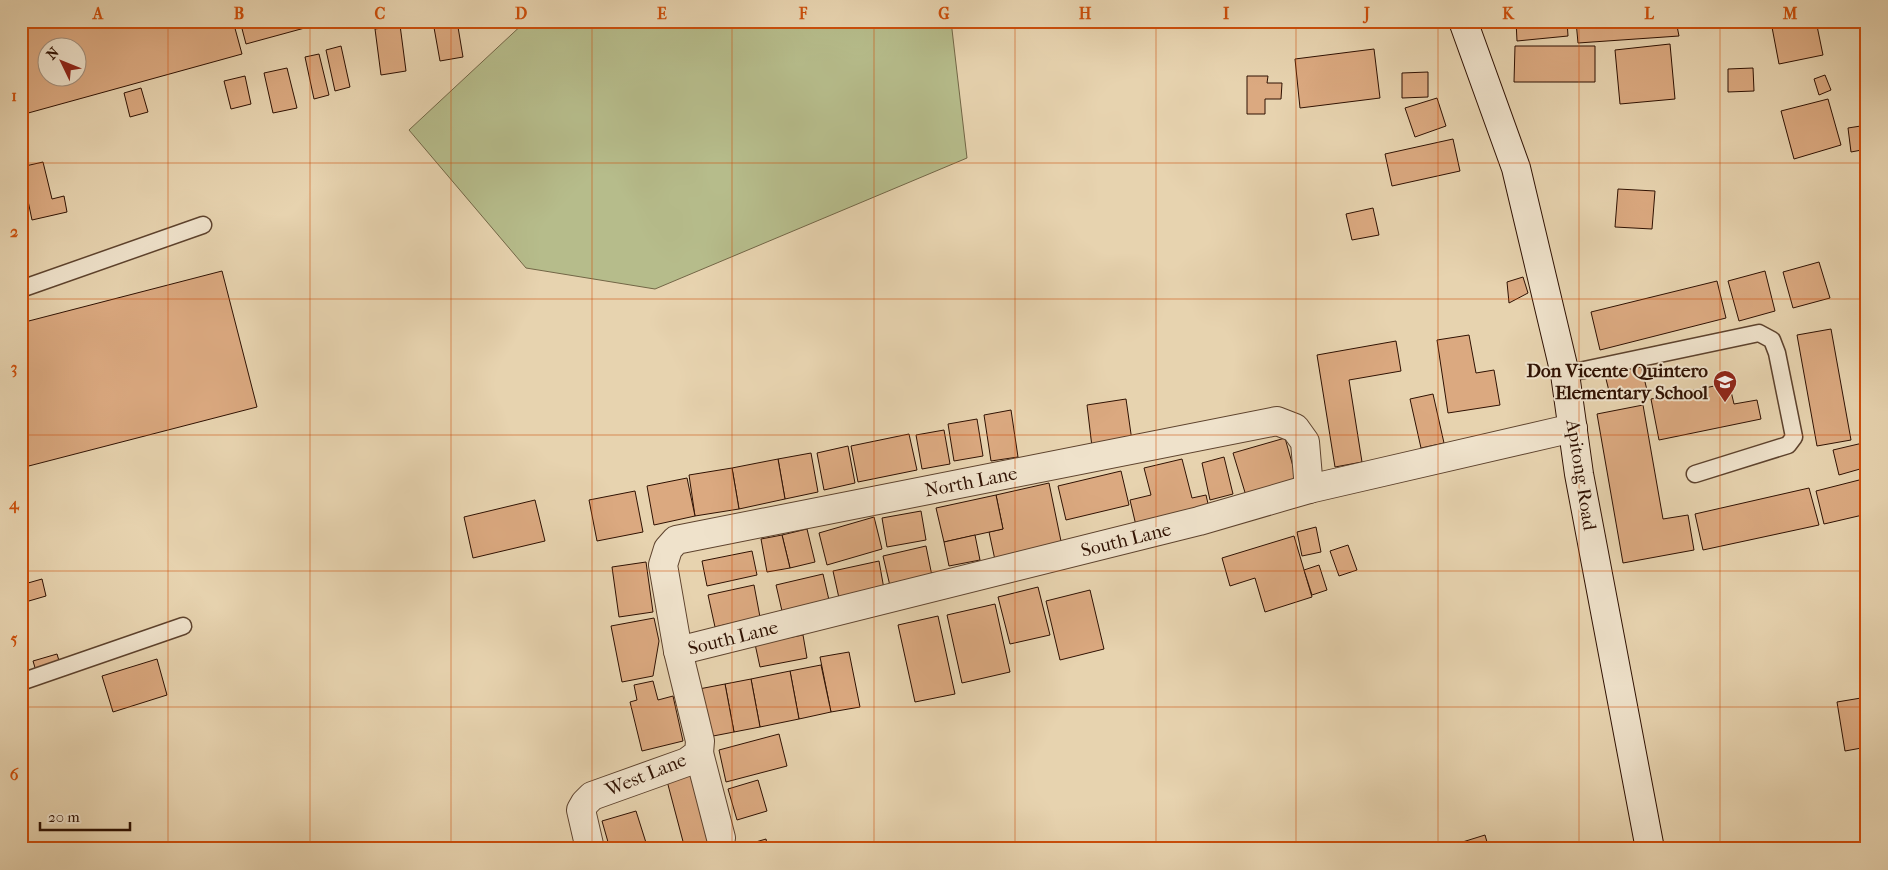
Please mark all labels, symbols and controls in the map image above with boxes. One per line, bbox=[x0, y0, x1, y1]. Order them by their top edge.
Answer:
text: A bbox=[92, 4, 104, 23]
text: B bbox=[234, 4, 244, 23]
text: C bbox=[375, 4, 386, 23]
text: D bbox=[515, 4, 527, 23]
text: E bbox=[657, 4, 667, 23]
text: F bbox=[798, 4, 808, 23]
text: G bbox=[938, 4, 950, 23]
text: H bbox=[1079, 4, 1092, 23]
text: I bbox=[1223, 4, 1230, 23]
text: J bbox=[1362, 4, 1370, 24]
text: K bbox=[1502, 4, 1515, 23]
text: L bbox=[1644, 4, 1654, 23]
text: M bbox=[1782, 4, 1798, 23]
north arrow bbox=[38, 38, 88, 88]
text: N bbox=[43, 44, 63, 63]
text: 1 bbox=[11, 86, 17, 105]
text: 2 bbox=[10, 222, 18, 241]
text: 3 bbox=[11, 358, 17, 378]
place label: Don Vicente Quintero Elementary School bbox=[1526, 360, 1709, 404]
school or university icon: Don Vicente Quintero Elementary School bbox=[1712, 369, 1738, 403]
street label: Apitong Road bbox=[1561, 417, 1601, 533]
street label: North Lane bbox=[923, 462, 1019, 502]
text: 4 bbox=[8, 494, 20, 514]
street label: South Lane bbox=[1079, 518, 1173, 562]
street label: South Lane bbox=[686, 616, 780, 660]
text: 5 bbox=[11, 629, 18, 648]
street label: West Lane bbox=[601, 749, 690, 802]
text: 6 bbox=[10, 765, 19, 784]
scale bar bbox=[40, 800, 130, 832]
text: 20 m bbox=[48, 808, 80, 826]

